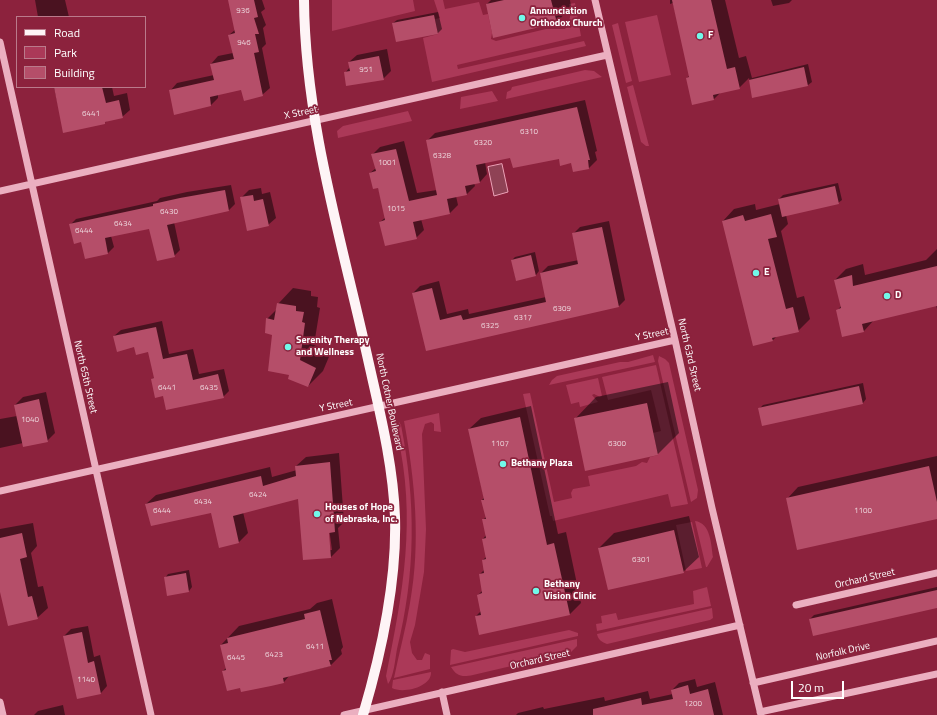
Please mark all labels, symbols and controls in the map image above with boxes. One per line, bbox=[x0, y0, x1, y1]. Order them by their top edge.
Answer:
house number: 936 bbox=[236, 6, 250, 16]
place label: Annunciation Orthodox Church bbox=[530, 6, 603, 30]
marker: Annunciation Orthodox Church bbox=[517, 13, 527, 23]
legend bbox=[16, 16, 146, 88]
text: Road bbox=[54, 23, 80, 42]
place label: F bbox=[708, 30, 713, 42]
marker: F bbox=[695, 31, 705, 41]
house number: 946 bbox=[237, 38, 251, 48]
text: Park bbox=[54, 43, 77, 62]
text: Building bbox=[54, 63, 95, 82]
house number: 951 bbox=[359, 65, 373, 75]
street label: X Street bbox=[283, 104, 319, 122]
house number: 6441 bbox=[82, 109, 100, 119]
house number: 6310 bbox=[520, 127, 538, 137]
house number: 6320 bbox=[474, 138, 492, 148]
house number: 6328 bbox=[433, 151, 451, 161]
house number: 1001 bbox=[378, 158, 396, 168]
house number: 1015 bbox=[387, 204, 405, 214]
house number: 6430 bbox=[160, 207, 178, 217]
house number: 6434 bbox=[114, 219, 132, 229]
house number: 6444 bbox=[75, 226, 93, 236]
place label: E bbox=[764, 267, 770, 279]
marker: E bbox=[751, 268, 761, 278]
place label: D bbox=[895, 290, 901, 302]
marker: D bbox=[882, 291, 892, 301]
house number: 6309 bbox=[553, 304, 571, 314]
house number: 6317 bbox=[514, 313, 532, 323]
street label: North 63rd Street bbox=[675, 317, 703, 393]
house number: 6325 bbox=[481, 321, 499, 331]
street label: Y Street bbox=[634, 326, 670, 344]
place label: Serenity Therapy and Wellness bbox=[296, 335, 369, 358]
street label: North 65th Street bbox=[71, 339, 99, 415]
marker: Serenity Therapy and Wellness bbox=[283, 342, 293, 352]
street label: North Cotner Boulevard bbox=[373, 352, 405, 452]
house number: 6441 bbox=[158, 383, 176, 393]
house number: 6435 bbox=[200, 383, 218, 393]
street label: Y Street bbox=[318, 397, 354, 415]
house number: 1040 bbox=[21, 415, 39, 425]
house number: 1107 bbox=[491, 439, 509, 449]
house number: 6300 bbox=[608, 439, 626, 449]
place label: Bethany Plaza bbox=[511, 458, 572, 470]
marker: Bethany Plaza bbox=[498, 459, 508, 469]
house number: 6424 bbox=[249, 490, 267, 500]
house number: 6434 bbox=[194, 497, 212, 507]
place label: Houses of Hope of Nebraska, Inc. bbox=[325, 502, 398, 526]
house number: 6444 bbox=[153, 506, 171, 516]
house number: 1100 bbox=[854, 506, 872, 516]
marker: Houses of Hope of Nebraska, Inc. bbox=[312, 509, 322, 519]
house number: 6301 bbox=[632, 555, 650, 565]
street label: Orchard Street bbox=[834, 566, 896, 592]
place label: Bethany Vision Clinic bbox=[544, 579, 596, 602]
marker: Bethany Vision Clinic bbox=[531, 586, 541, 596]
street label: Norfolk Drive bbox=[815, 640, 871, 664]
house number: 6411 bbox=[306, 642, 324, 652]
street label: Orchard Street bbox=[509, 647, 571, 673]
house number: 6423 bbox=[265, 650, 283, 660]
house number: 6445 bbox=[227, 653, 245, 663]
scale bar bbox=[793, 673, 846, 699]
house number: 1140 bbox=[77, 675, 95, 685]
text: 20 m bbox=[798, 678, 824, 697]
house number: 1200 bbox=[684, 699, 702, 709]

